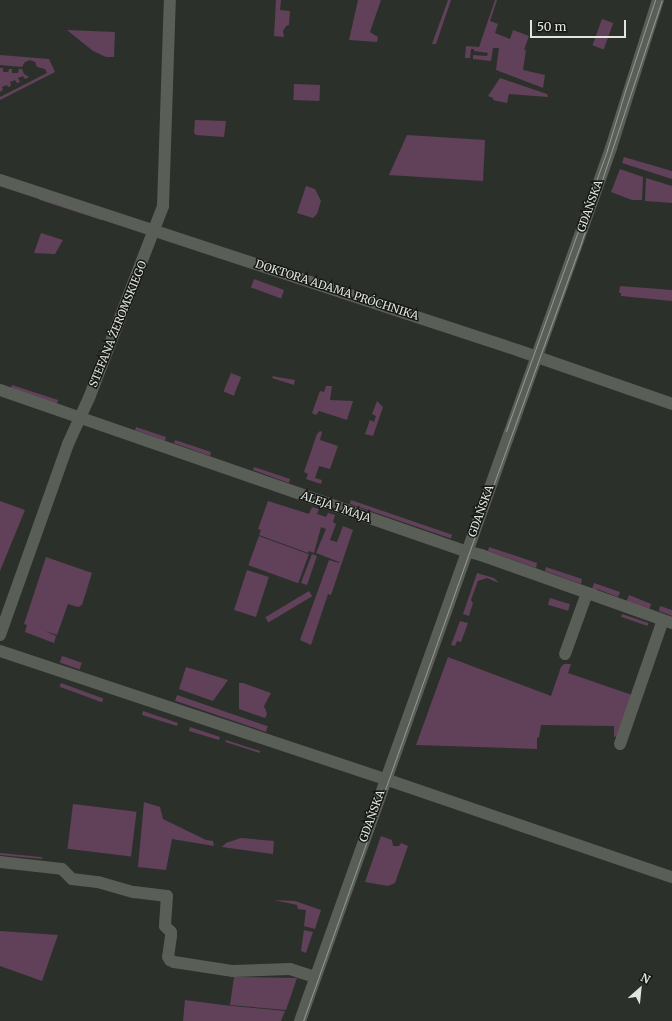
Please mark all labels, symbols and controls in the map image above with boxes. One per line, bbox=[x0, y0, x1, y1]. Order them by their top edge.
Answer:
scale bar bbox=[532, 12, 628, 38]
text: 50 m bbox=[537, 19, 566, 34]
street label: GDAŃSKA bbox=[574, 178, 606, 234]
street label: DOKTORA ADAMA PRÓCHNIKA bbox=[254, 257, 420, 323]
street label: STEFANA ŻEROMSKIEGO bbox=[87, 259, 149, 389]
street label: GDAŃSKA bbox=[465, 483, 497, 539]
street label: ALEJA 1 MAJA bbox=[299, 489, 373, 525]
street label: GDAŃSKA bbox=[356, 788, 388, 844]
north arrow bbox=[620, 969, 660, 1009]
text: N bbox=[638, 970, 652, 987]

